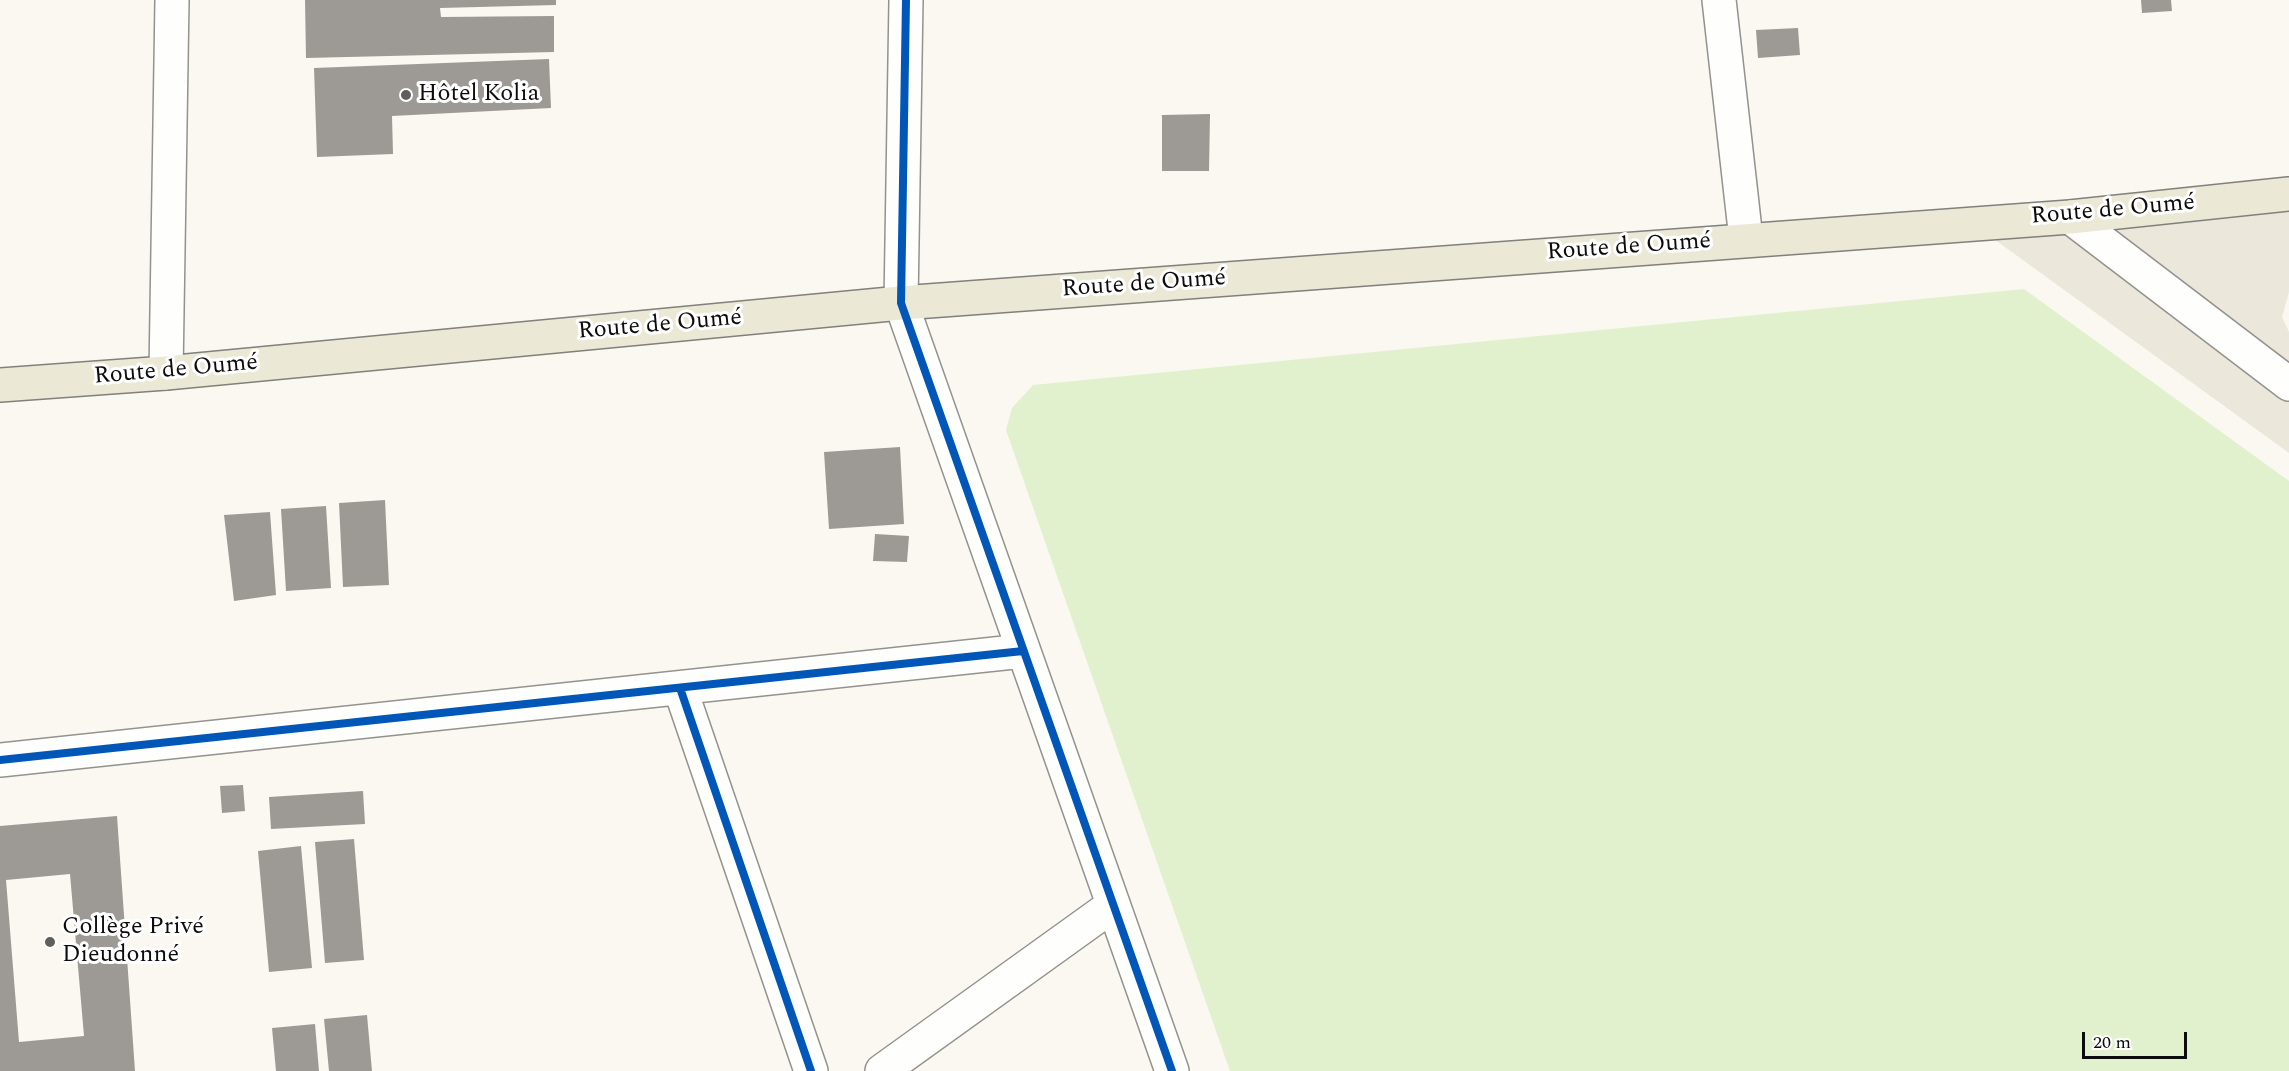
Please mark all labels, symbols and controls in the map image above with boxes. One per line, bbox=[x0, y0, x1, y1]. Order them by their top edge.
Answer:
place label: Hôtel Kolia bbox=[418, 81, 540, 109]
marker: Hôtel Kolia bbox=[399, 88, 413, 102]
street label: Route de Oumé bbox=[2030, 189, 2196, 233]
street label: Route de Oumé bbox=[1546, 228, 1712, 268]
street label: Route de Oumé bbox=[1061, 265, 1227, 305]
street label: Route de Oumé bbox=[577, 304, 743, 348]
street label: Route de Oumé bbox=[93, 349, 259, 393]
place label: Collège Privé Dieudonné bbox=[62, 914, 204, 970]
marker: Collège Privé Dieudonné bbox=[43, 935, 57, 949]
scale bar bbox=[2085, 1020, 2190, 1058]
text: 20 m bbox=[2093, 1029, 2131, 1056]

